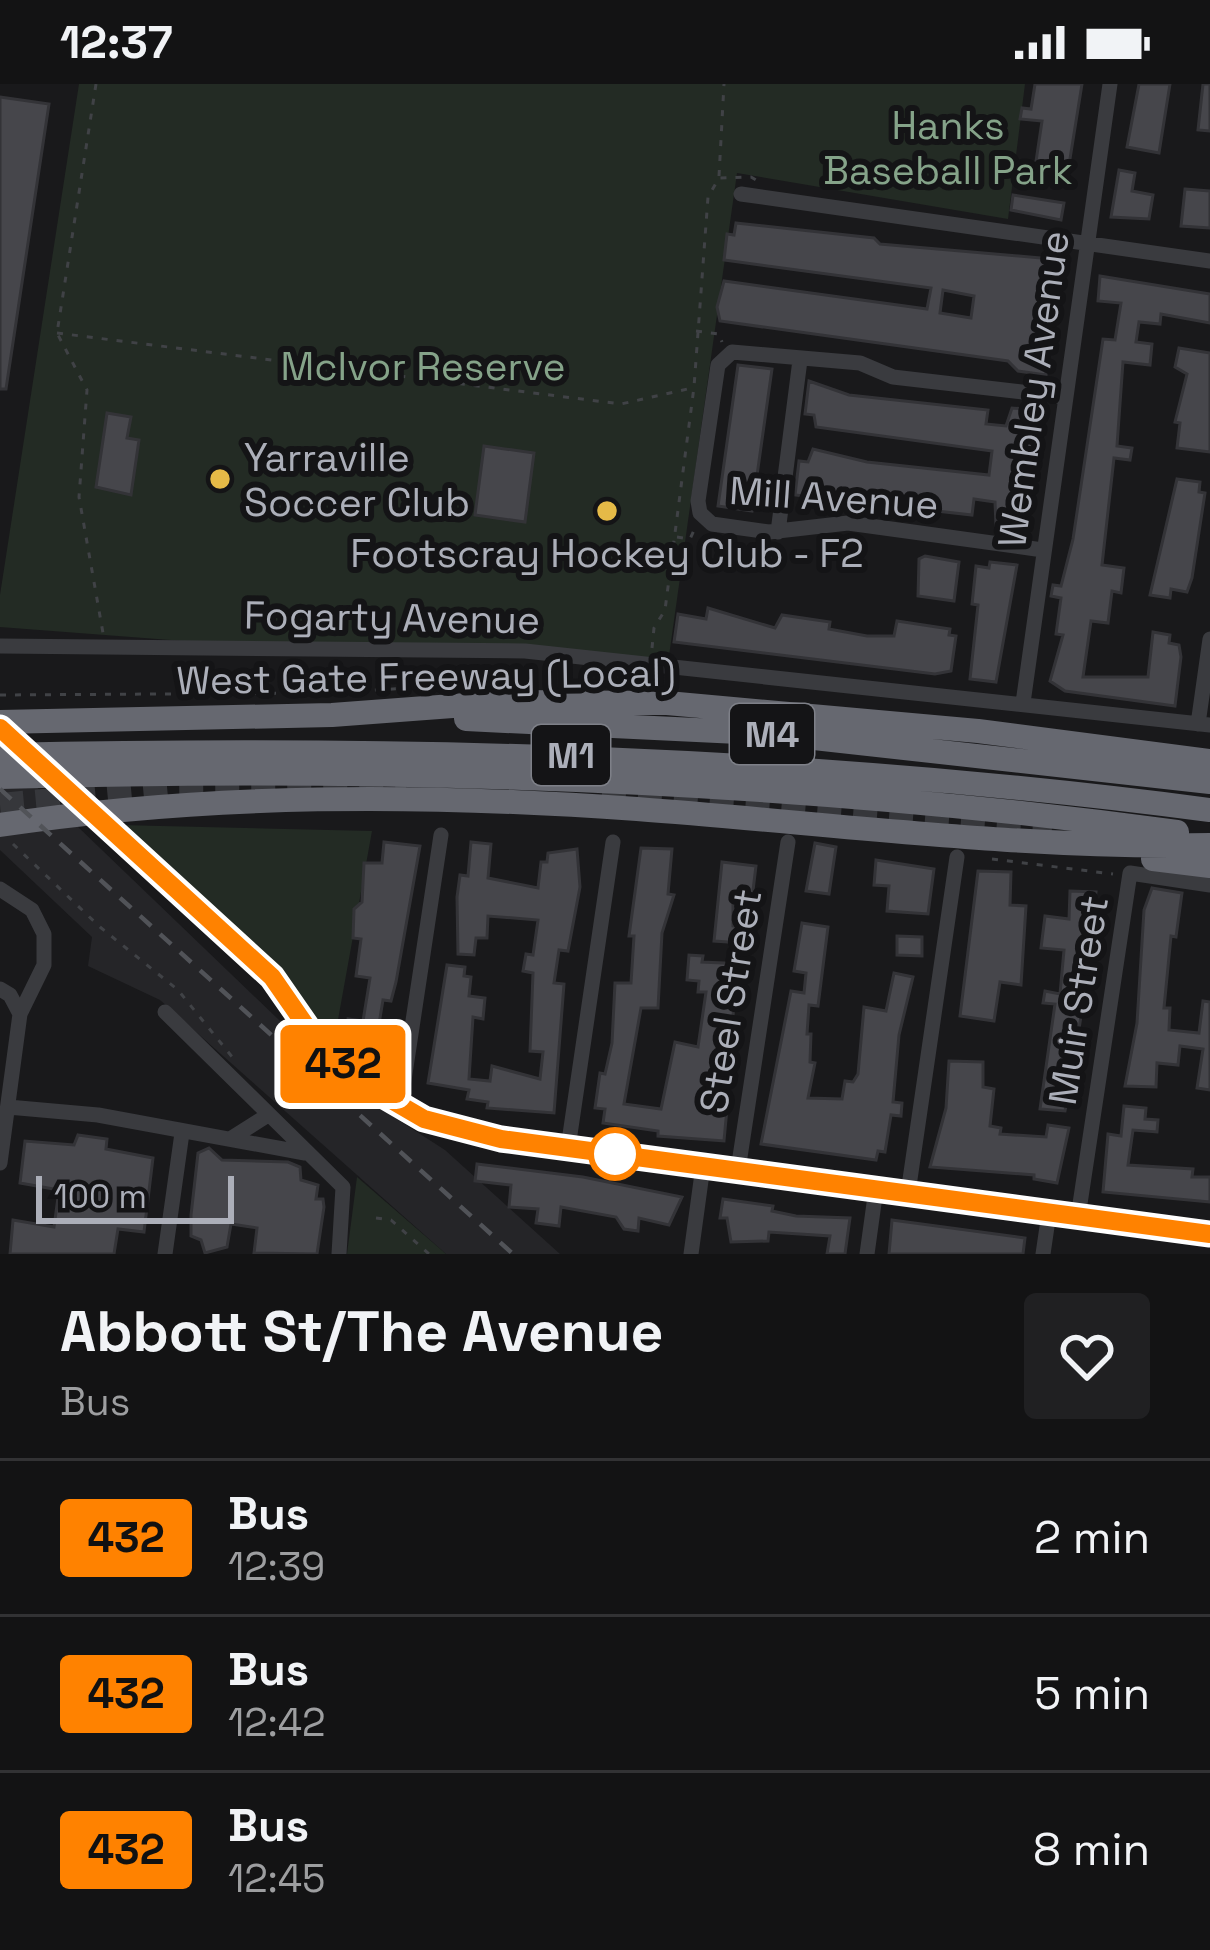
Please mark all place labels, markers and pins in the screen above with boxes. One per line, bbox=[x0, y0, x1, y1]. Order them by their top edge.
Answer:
place label: Yarraville Soccer Club bbox=[244, 433, 470, 527]
marker: Yarraville Soccer Club bbox=[207, 466, 233, 492]
marker: Footscray Hockey Club - F2 bbox=[594, 498, 620, 524]
place label: Footscray Hockey Club - F2 bbox=[350, 529, 864, 578]
unlabelled marker bbox=[590, 1129, 640, 1179]

